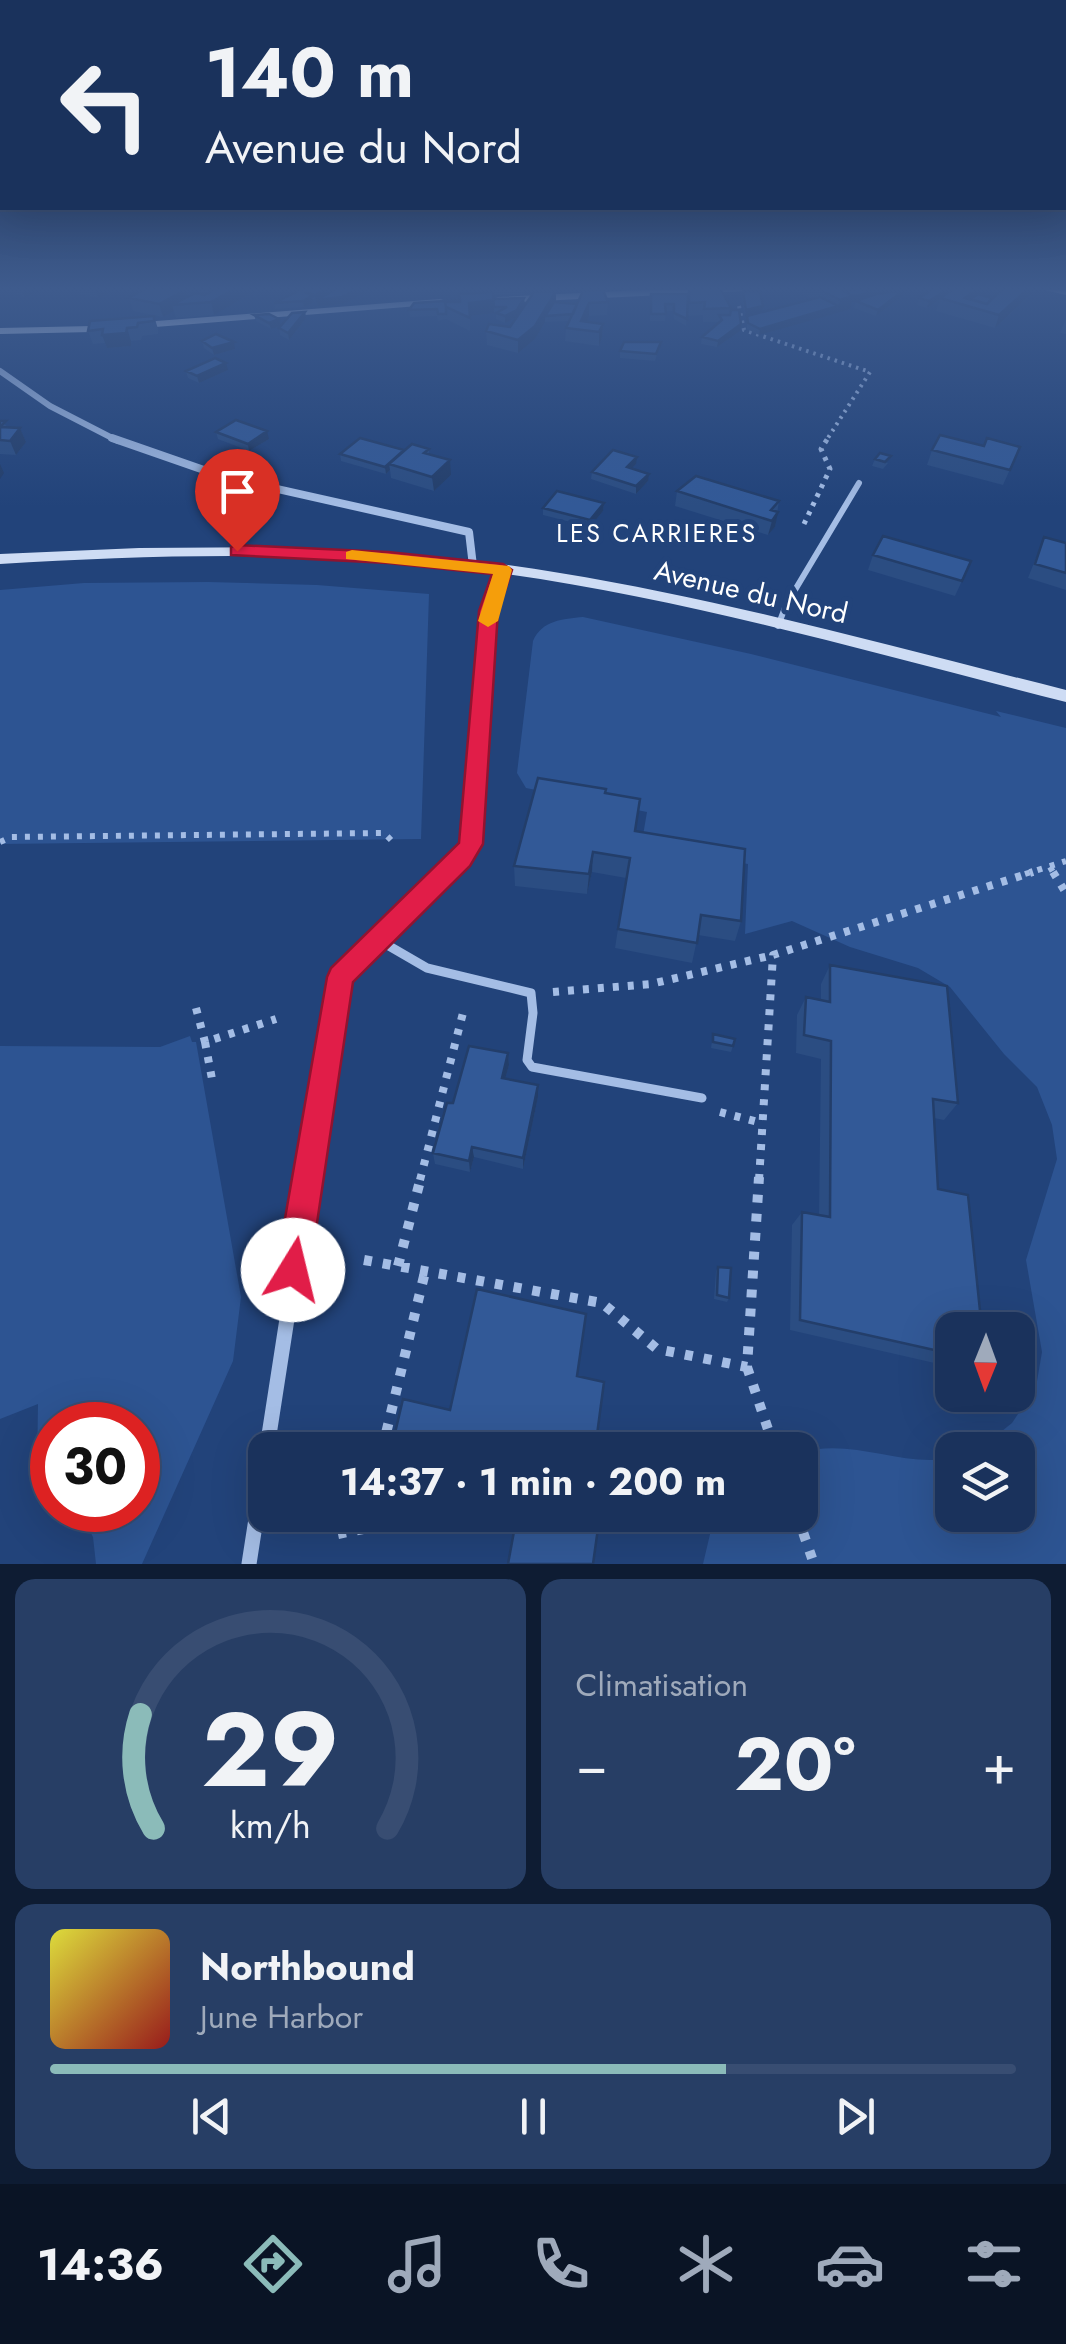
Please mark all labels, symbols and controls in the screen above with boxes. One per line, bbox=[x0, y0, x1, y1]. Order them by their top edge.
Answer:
text: 140 m bbox=[205, 22, 414, 123]
icon: left bbox=[40, 40, 170, 170]
text: Avenue du Nord bbox=[205, 115, 522, 180]
pin bbox=[195, 449, 280, 552]
icon: arrive bbox=[210, 464, 265, 519]
district label: LES CARRIERES bbox=[556, 515, 758, 551]
street label: Avenue du Nord bbox=[650, 550, 852, 634]
position arrow bbox=[241, 1218, 345, 1322]
north arrow bbox=[935, 1312, 1035, 1412]
map controls bbox=[935, 1312, 1035, 1532]
speed limit sign: 30 bbox=[30, 1402, 160, 1532]
button: layers bbox=[935, 1432, 1035, 1532]
text: 14:37 · 1 min · 200 m bbox=[340, 1454, 726, 1509]
text: Climatisation bbox=[576, 1662, 748, 1708]
text: 29 bbox=[201, 1675, 339, 1825]
text: 20° bbox=[734, 1710, 856, 1818]
text: − bbox=[576, 1725, 608, 1805]
text: + bbox=[982, 1725, 1016, 1805]
text: km/h bbox=[230, 1800, 311, 1851]
text: Northbound bbox=[200, 1939, 415, 1994]
text: June Harbor bbox=[200, 1994, 363, 2040]
icon: previous bbox=[184, 2089, 239, 2144]
icon: pause bbox=[506, 2089, 561, 2144]
icon: next bbox=[828, 2089, 883, 2144]
icon: directions bbox=[238, 2229, 308, 2299]
icon: music bbox=[382, 2229, 452, 2299]
icon: phone bbox=[526, 2229, 596, 2299]
icon: climate bbox=[671, 2229, 741, 2299]
icon: car bbox=[815, 2229, 885, 2299]
icon: filters bbox=[959, 2229, 1029, 2299]
text: 14:36 bbox=[37, 2232, 164, 2297]

